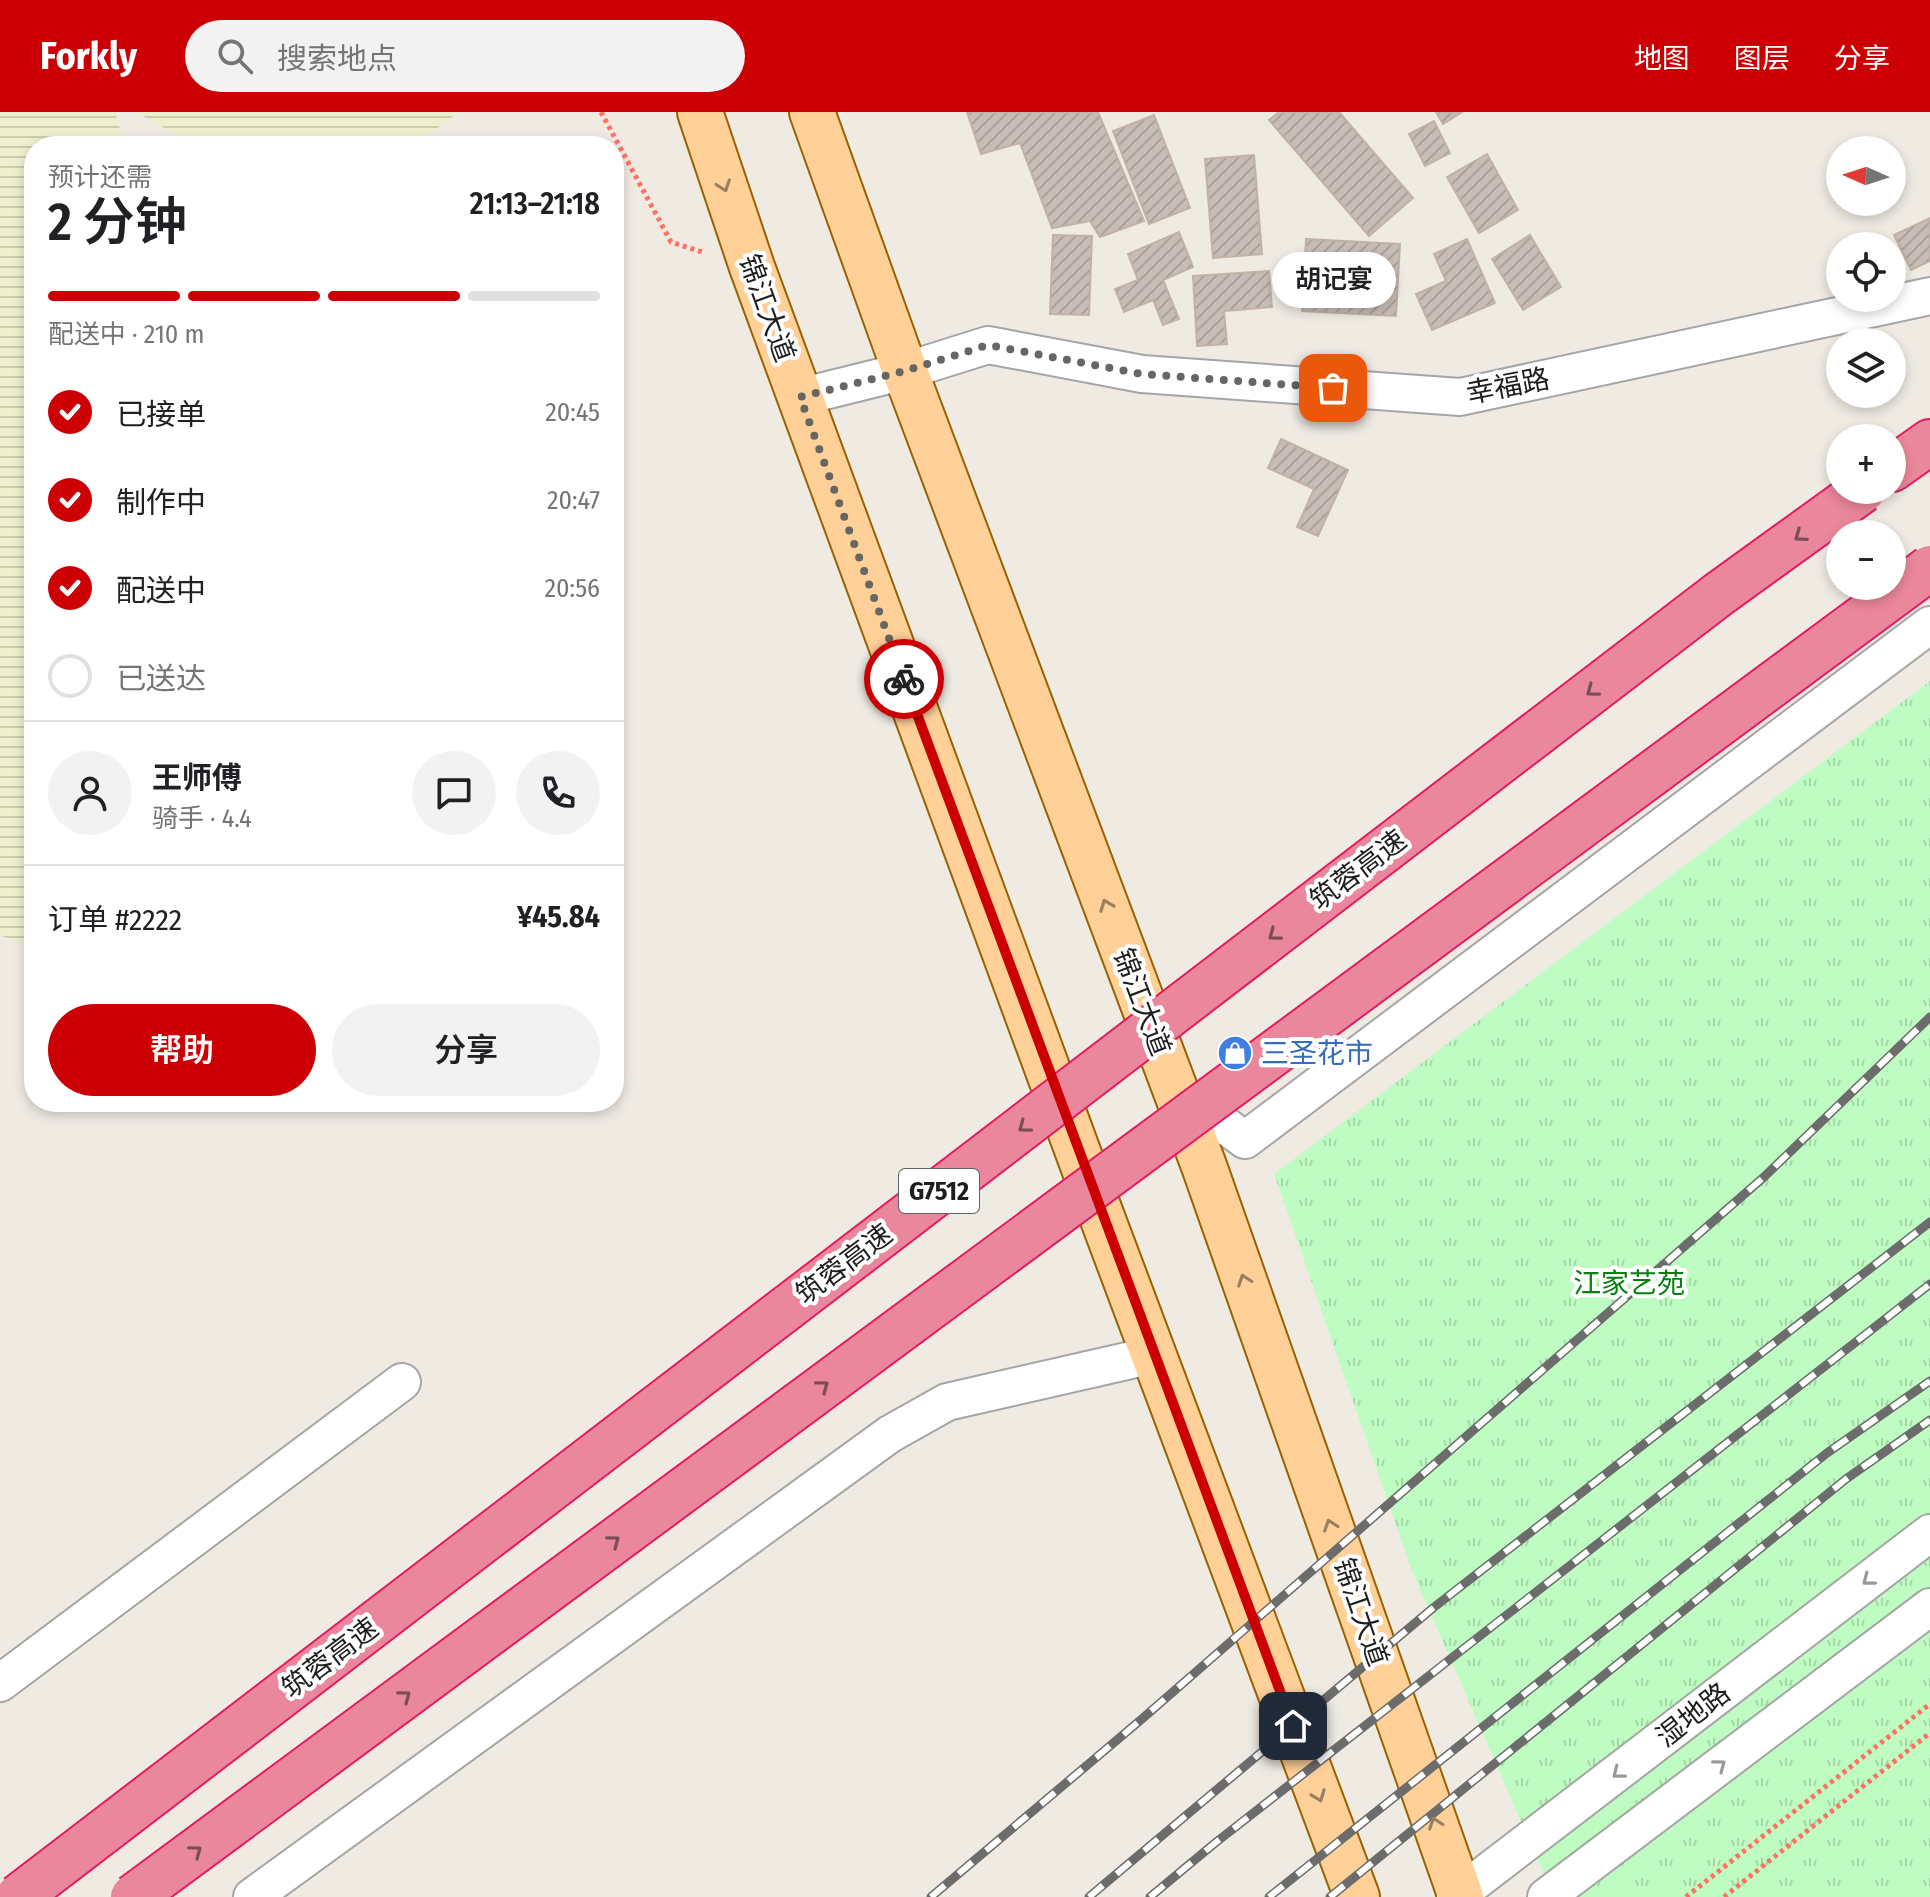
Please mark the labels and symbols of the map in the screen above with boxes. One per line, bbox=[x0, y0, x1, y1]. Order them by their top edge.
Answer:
north arrow bbox=[1826, 136, 1906, 216]
one-way arrow bbox=[715, 178, 731, 192]
street label: 锦江大道 bbox=[732, 250, 802, 366]
callout: 胡记宴 bbox=[1271, 252, 1395, 308]
pin bbox=[1299, 354, 1367, 422]
street label: 幸福路 bbox=[1464, 362, 1552, 410]
one-way arrow bbox=[1794, 526, 1809, 540]
courier bbox=[864, 639, 944, 719]
one-way arrow bbox=[1586, 682, 1601, 696]
street label: 筑蓉高速 bbox=[1303, 823, 1413, 917]
one-way arrow bbox=[1099, 899, 1115, 913]
one-way arrow bbox=[1269, 925, 1283, 939]
street label: 锦江大道 bbox=[1107, 944, 1177, 1060]
shop icon: 三圣花市 bbox=[1216, 1034, 1254, 1072]
place label: 三圣花市 bbox=[1261, 1037, 1373, 1070]
one-way arrow bbox=[1018, 1117, 1032, 1131]
road number: G7512 bbox=[899, 1169, 979, 1213]
street label: 筑蓉高速 bbox=[789, 1217, 899, 1311]
park label: 江家艺苑 bbox=[1573, 1267, 1685, 1300]
one-way arrow bbox=[1237, 1274, 1254, 1288]
one-way arrow bbox=[814, 1382, 829, 1396]
one-way arrow bbox=[1324, 1519, 1340, 1533]
one-way arrow bbox=[605, 1537, 620, 1551]
street label: 锦江大道 bbox=[1327, 1554, 1395, 1670]
one-way arrow bbox=[1862, 1571, 1877, 1585]
street label: 筑蓉高速 bbox=[275, 1611, 385, 1705]
street label: 湿地路 bbox=[1650, 1676, 1736, 1754]
one-way arrow bbox=[396, 1691, 411, 1706]
pin bbox=[1259, 1692, 1327, 1760]
one-way arrow bbox=[1711, 1761, 1726, 1775]
one-way arrow bbox=[1612, 1763, 1626, 1777]
one-way arrow bbox=[1309, 1788, 1326, 1802]
one-way arrow bbox=[1428, 1817, 1445, 1831]
one-way arrow bbox=[187, 1846, 202, 1860]

